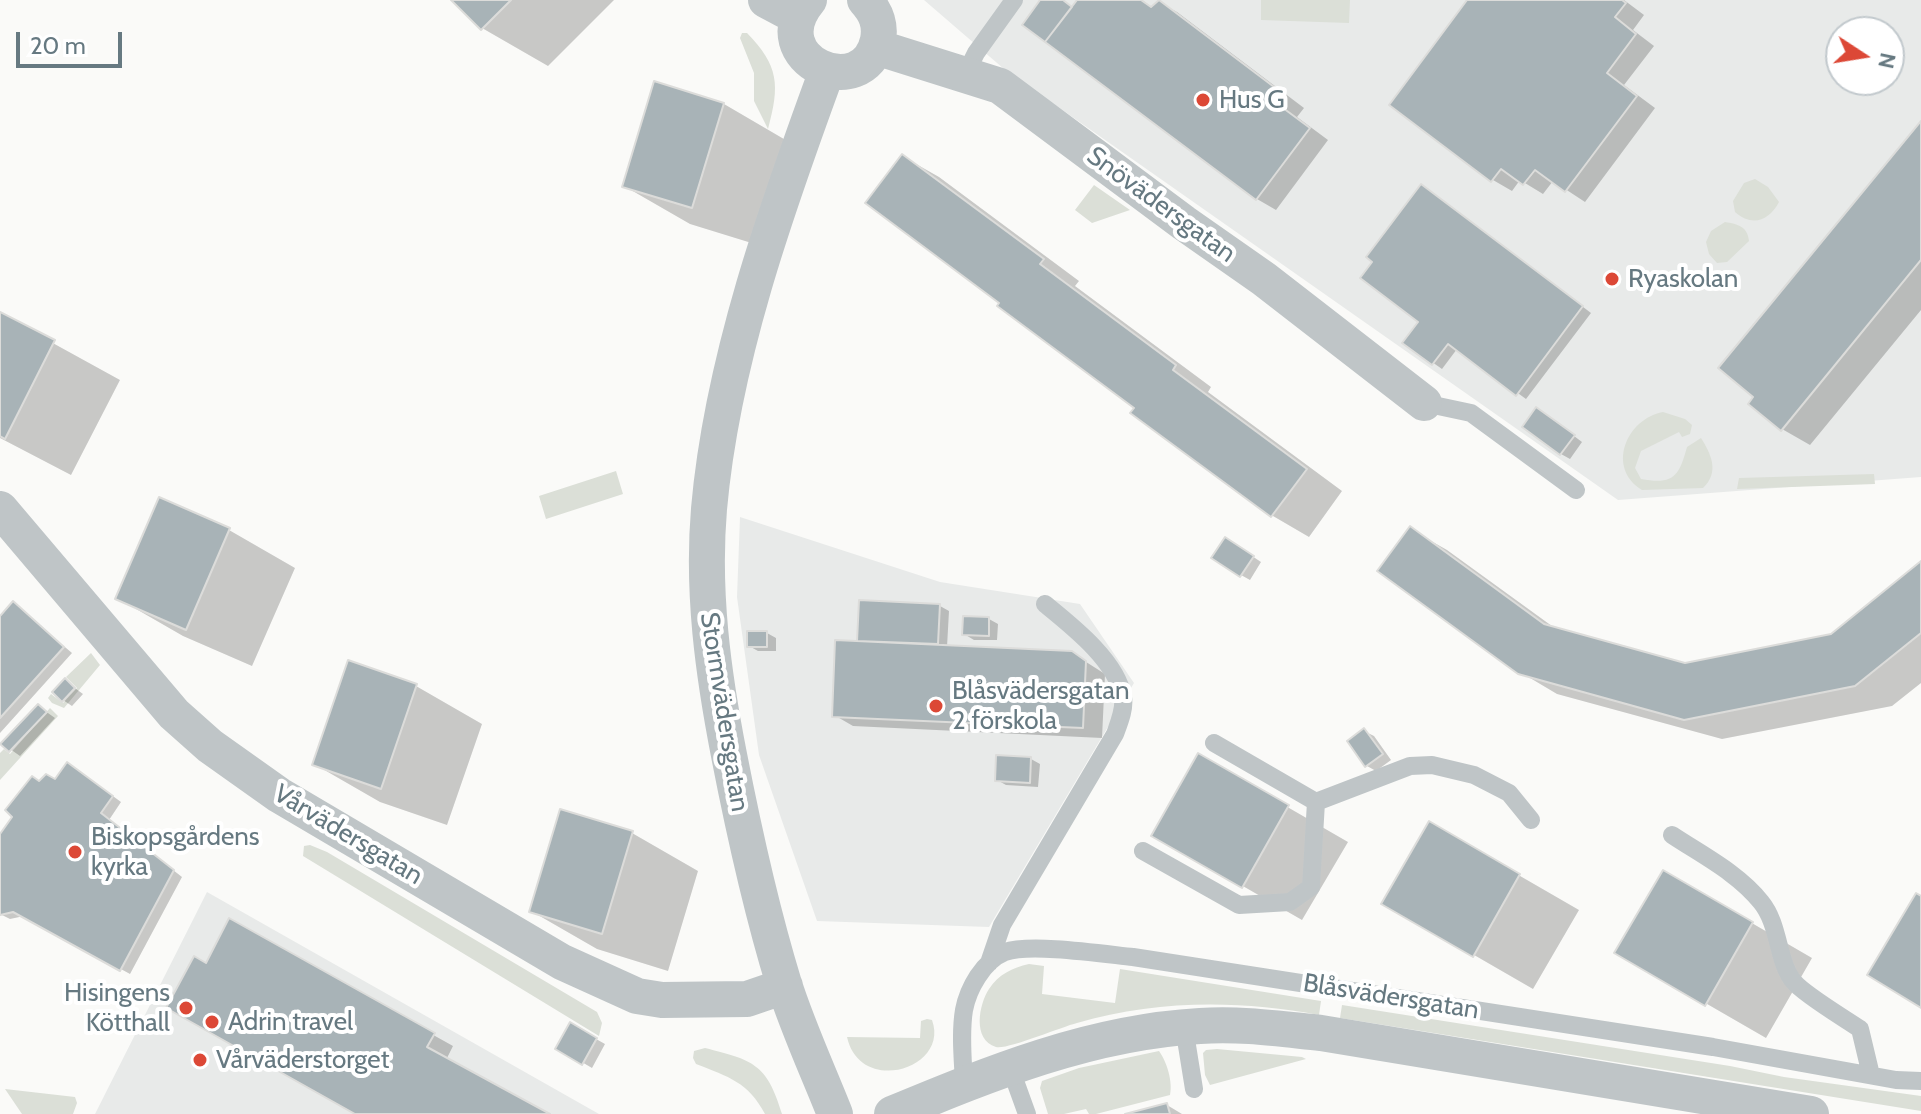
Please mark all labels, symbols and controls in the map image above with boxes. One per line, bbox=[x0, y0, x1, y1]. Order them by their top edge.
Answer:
scale bar bbox=[20, 16, 126, 66]
north arrow bbox=[1825, 16, 1905, 96]
text: 20 m bbox=[30, 31, 86, 60]
text: N bbox=[1872, 50, 1902, 71]
place label: Hus G bbox=[1219, 84, 1285, 116]
marker: Hus G bbox=[1194, 91, 1212, 109]
street label: Snövädersgatan bbox=[1080, 141, 1242, 269]
place label: Ryaskolan bbox=[1628, 263, 1738, 295]
marker: Ryaskolan bbox=[1603, 270, 1621, 288]
street label: Stormvädersgatan bbox=[693, 610, 755, 814]
place label: Blåsvädersgatan 2 förskola bbox=[952, 675, 1130, 736]
marker: Blåsvädersgatan 2 förskola bbox=[927, 697, 945, 715]
street label: Vårvädersgatan bbox=[268, 778, 428, 892]
place label: Biskopsgårdens kyrka bbox=[91, 821, 260, 882]
marker: Biskopsgårdens kyrka bbox=[66, 843, 84, 861]
street label: Blåsvädersgatan bbox=[1301, 968, 1481, 1026]
place label: Hisingens Kötthall bbox=[64, 977, 170, 1038]
marker: Hisingens Kötthall bbox=[177, 999, 195, 1017]
place label: Adrin travel bbox=[228, 1006, 353, 1038]
marker: Adrin travel bbox=[203, 1013, 221, 1031]
place label: Vårväderstorget bbox=[216, 1044, 389, 1076]
marker: Vårväderstorget bbox=[191, 1051, 209, 1069]

